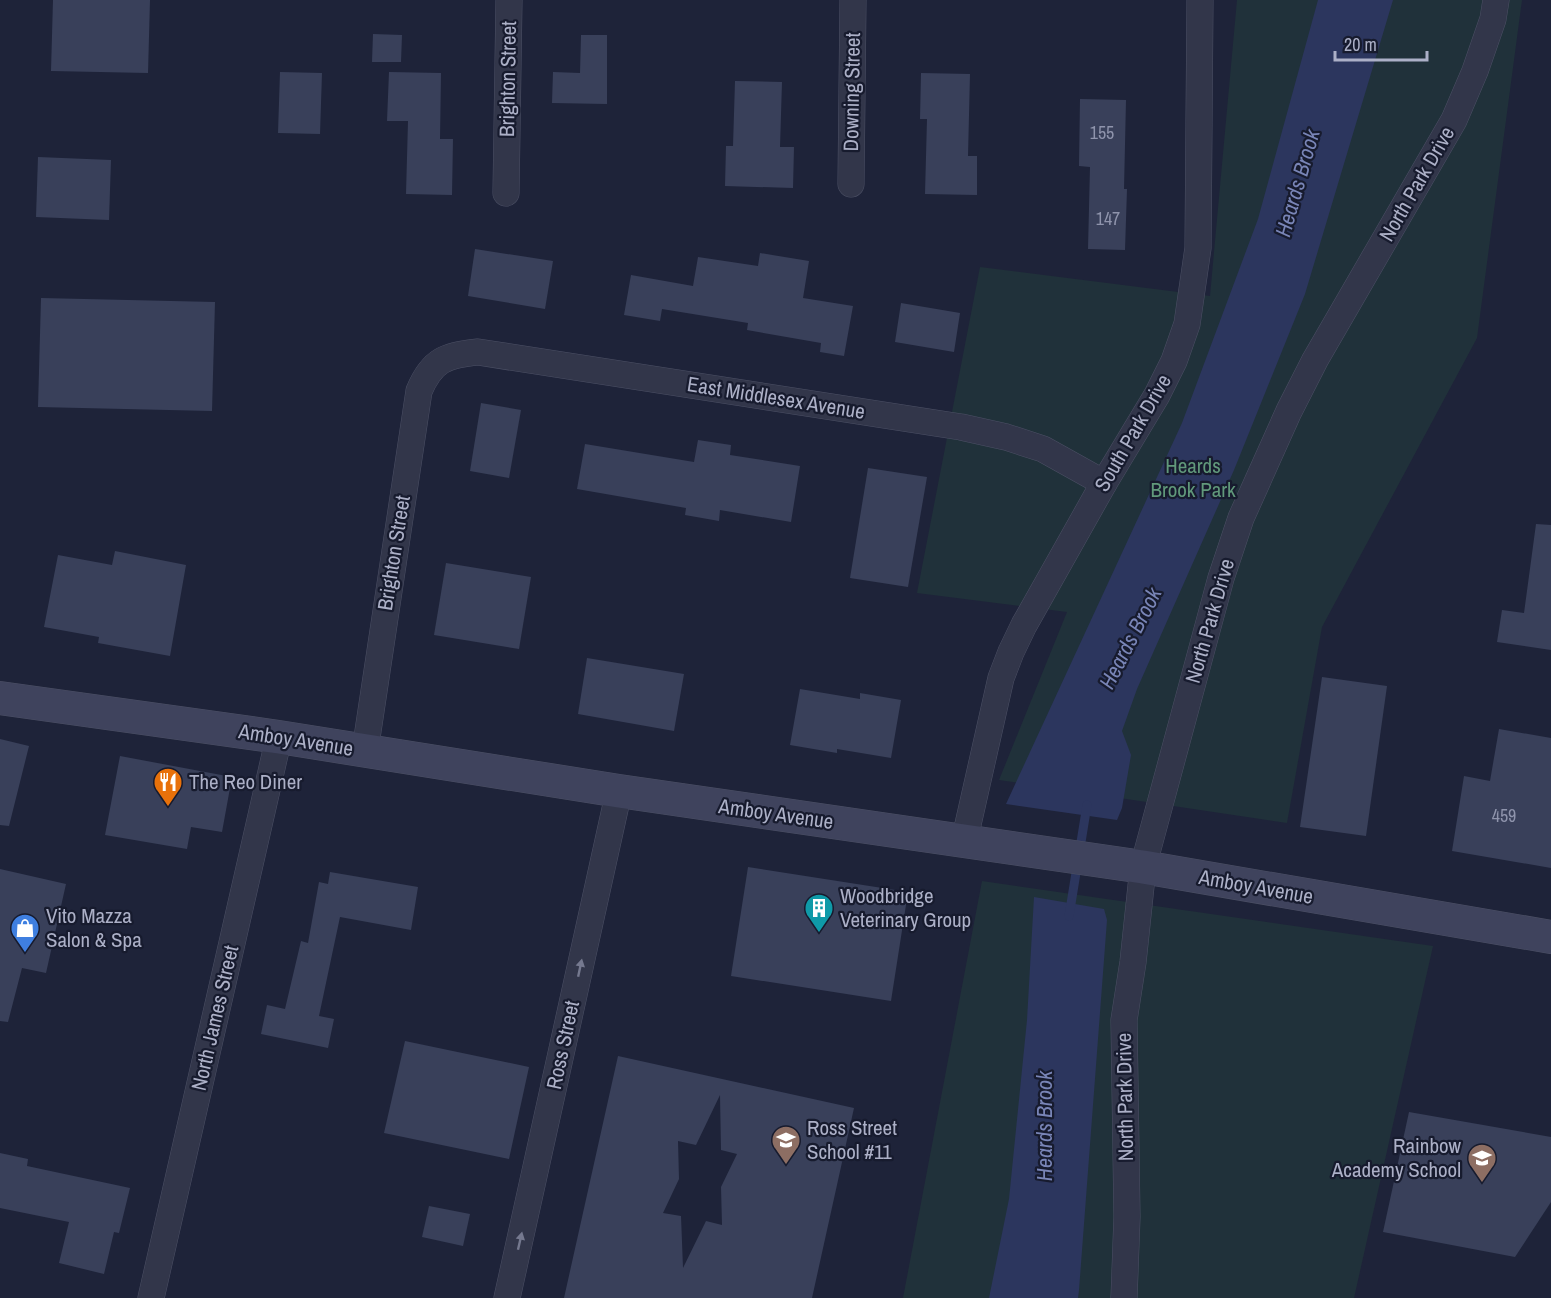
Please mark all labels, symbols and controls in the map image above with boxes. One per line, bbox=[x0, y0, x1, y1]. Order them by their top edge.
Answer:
street label: Brighton Street bbox=[492, 21, 523, 137]
scale bar bbox=[1335, 24, 1426, 62]
street label: Downing Street bbox=[836, 32, 867, 152]
text: 20 m bbox=[1344, 32, 1377, 57]
house number: 155 bbox=[1090, 120, 1114, 145]
street label: North Park Drive bbox=[1372, 121, 1461, 247]
water label: Heards Brook bbox=[1267, 125, 1327, 240]
house number: 147 bbox=[1096, 206, 1120, 231]
street label: East Middlesex Avenue bbox=[685, 369, 867, 426]
street label: South Park Drive bbox=[1087, 369, 1178, 497]
park label: Heards Brook Park bbox=[1150, 451, 1236, 504]
street label: Brighton Street bbox=[370, 493, 417, 612]
street label: North Park Drive bbox=[1178, 555, 1241, 686]
water label: Heards Brook bbox=[1092, 581, 1169, 694]
street label: Amboy Avenue bbox=[236, 716, 355, 763]
restaurant icon: The Reo Diner bbox=[152, 766, 184, 808]
place label: The Reo Diner bbox=[189, 767, 302, 796]
street label: Amboy Avenue bbox=[716, 791, 835, 836]
house number: 459 bbox=[1492, 803, 1516, 828]
street label: Amboy Avenue bbox=[1196, 862, 1316, 911]
place label: Woodbridge Veterinary Group bbox=[840, 881, 971, 934]
building icon: Woodbridge Veterinary Group bbox=[803, 892, 835, 934]
place label: Vito Mazza Salon & Spa bbox=[46, 901, 142, 954]
shop icon: Vito Mazza Salon & Spa bbox=[9, 912, 41, 954]
street label: North James Street bbox=[184, 942, 245, 1093]
one-way arrow bbox=[576, 959, 585, 978]
street label: Ross Street bbox=[539, 998, 586, 1092]
street label: North Park Drive bbox=[1109, 1033, 1140, 1161]
water label: Heards Brook bbox=[1029, 1070, 1059, 1181]
place label: Ross Street School #11 bbox=[807, 1113, 897, 1166]
school or university icon: Ross Street School #11 bbox=[770, 1124, 802, 1166]
place label: Rainbow Academy School bbox=[1331, 1131, 1462, 1184]
school or university icon: Rainbow Academy School bbox=[1466, 1142, 1498, 1184]
one-way arrow bbox=[516, 1231, 525, 1250]

